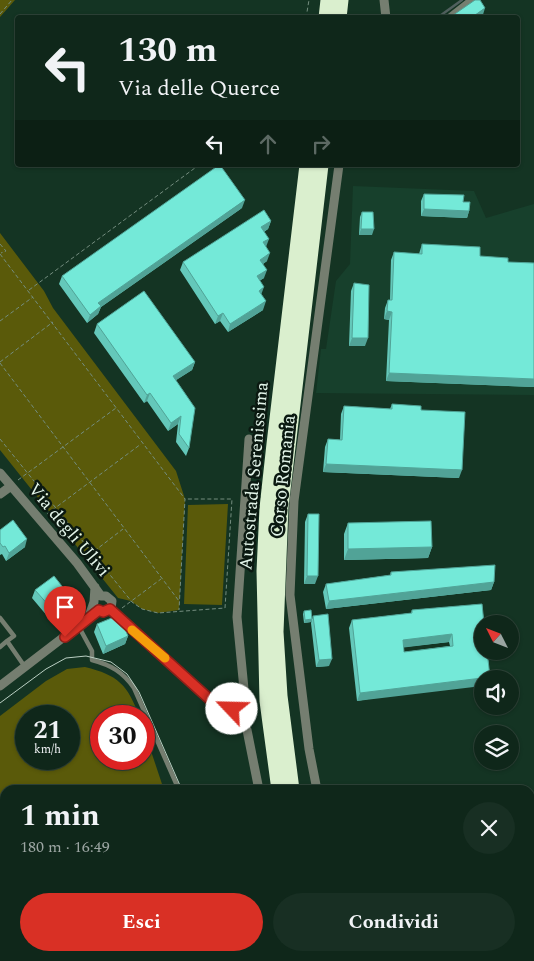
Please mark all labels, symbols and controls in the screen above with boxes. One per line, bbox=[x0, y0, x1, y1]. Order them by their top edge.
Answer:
text: 130 m bbox=[118, 24, 217, 77]
icon: left bbox=[35, 35, 100, 100]
text: Via delle Querce bbox=[118, 72, 280, 105]
icon: left bbox=[201, 130, 229, 158]
icon: ahead bbox=[254, 130, 282, 158]
icon: right bbox=[307, 130, 335, 158]
street label: Autostrada Serenissima bbox=[232, 381, 276, 571]
street label: Corso Romania bbox=[263, 413, 303, 538]
street label: Via degli Ulivi bbox=[21, 477, 117, 583]
pin bbox=[44, 586, 86, 637]
icon: arrive bbox=[51, 593, 79, 621]
north arrow bbox=[474, 615, 519, 660]
map controls bbox=[474, 615, 519, 770]
button: sound bbox=[474, 670, 519, 715]
position arrow bbox=[205, 682, 257, 734]
speed limit sign: 30 bbox=[90, 705, 155, 770]
text: 21 bbox=[33, 712, 62, 750]
button: layers bbox=[474, 725, 519, 770]
text: km/h bbox=[34, 740, 61, 759]
text: 1 min bbox=[20, 793, 100, 839]
button: close bbox=[463, 802, 515, 854]
text: 180 m · 16:49 bbox=[20, 835, 110, 859]
button: Esci bbox=[20, 893, 263, 951]
button: Condividi bbox=[273, 893, 515, 951]

